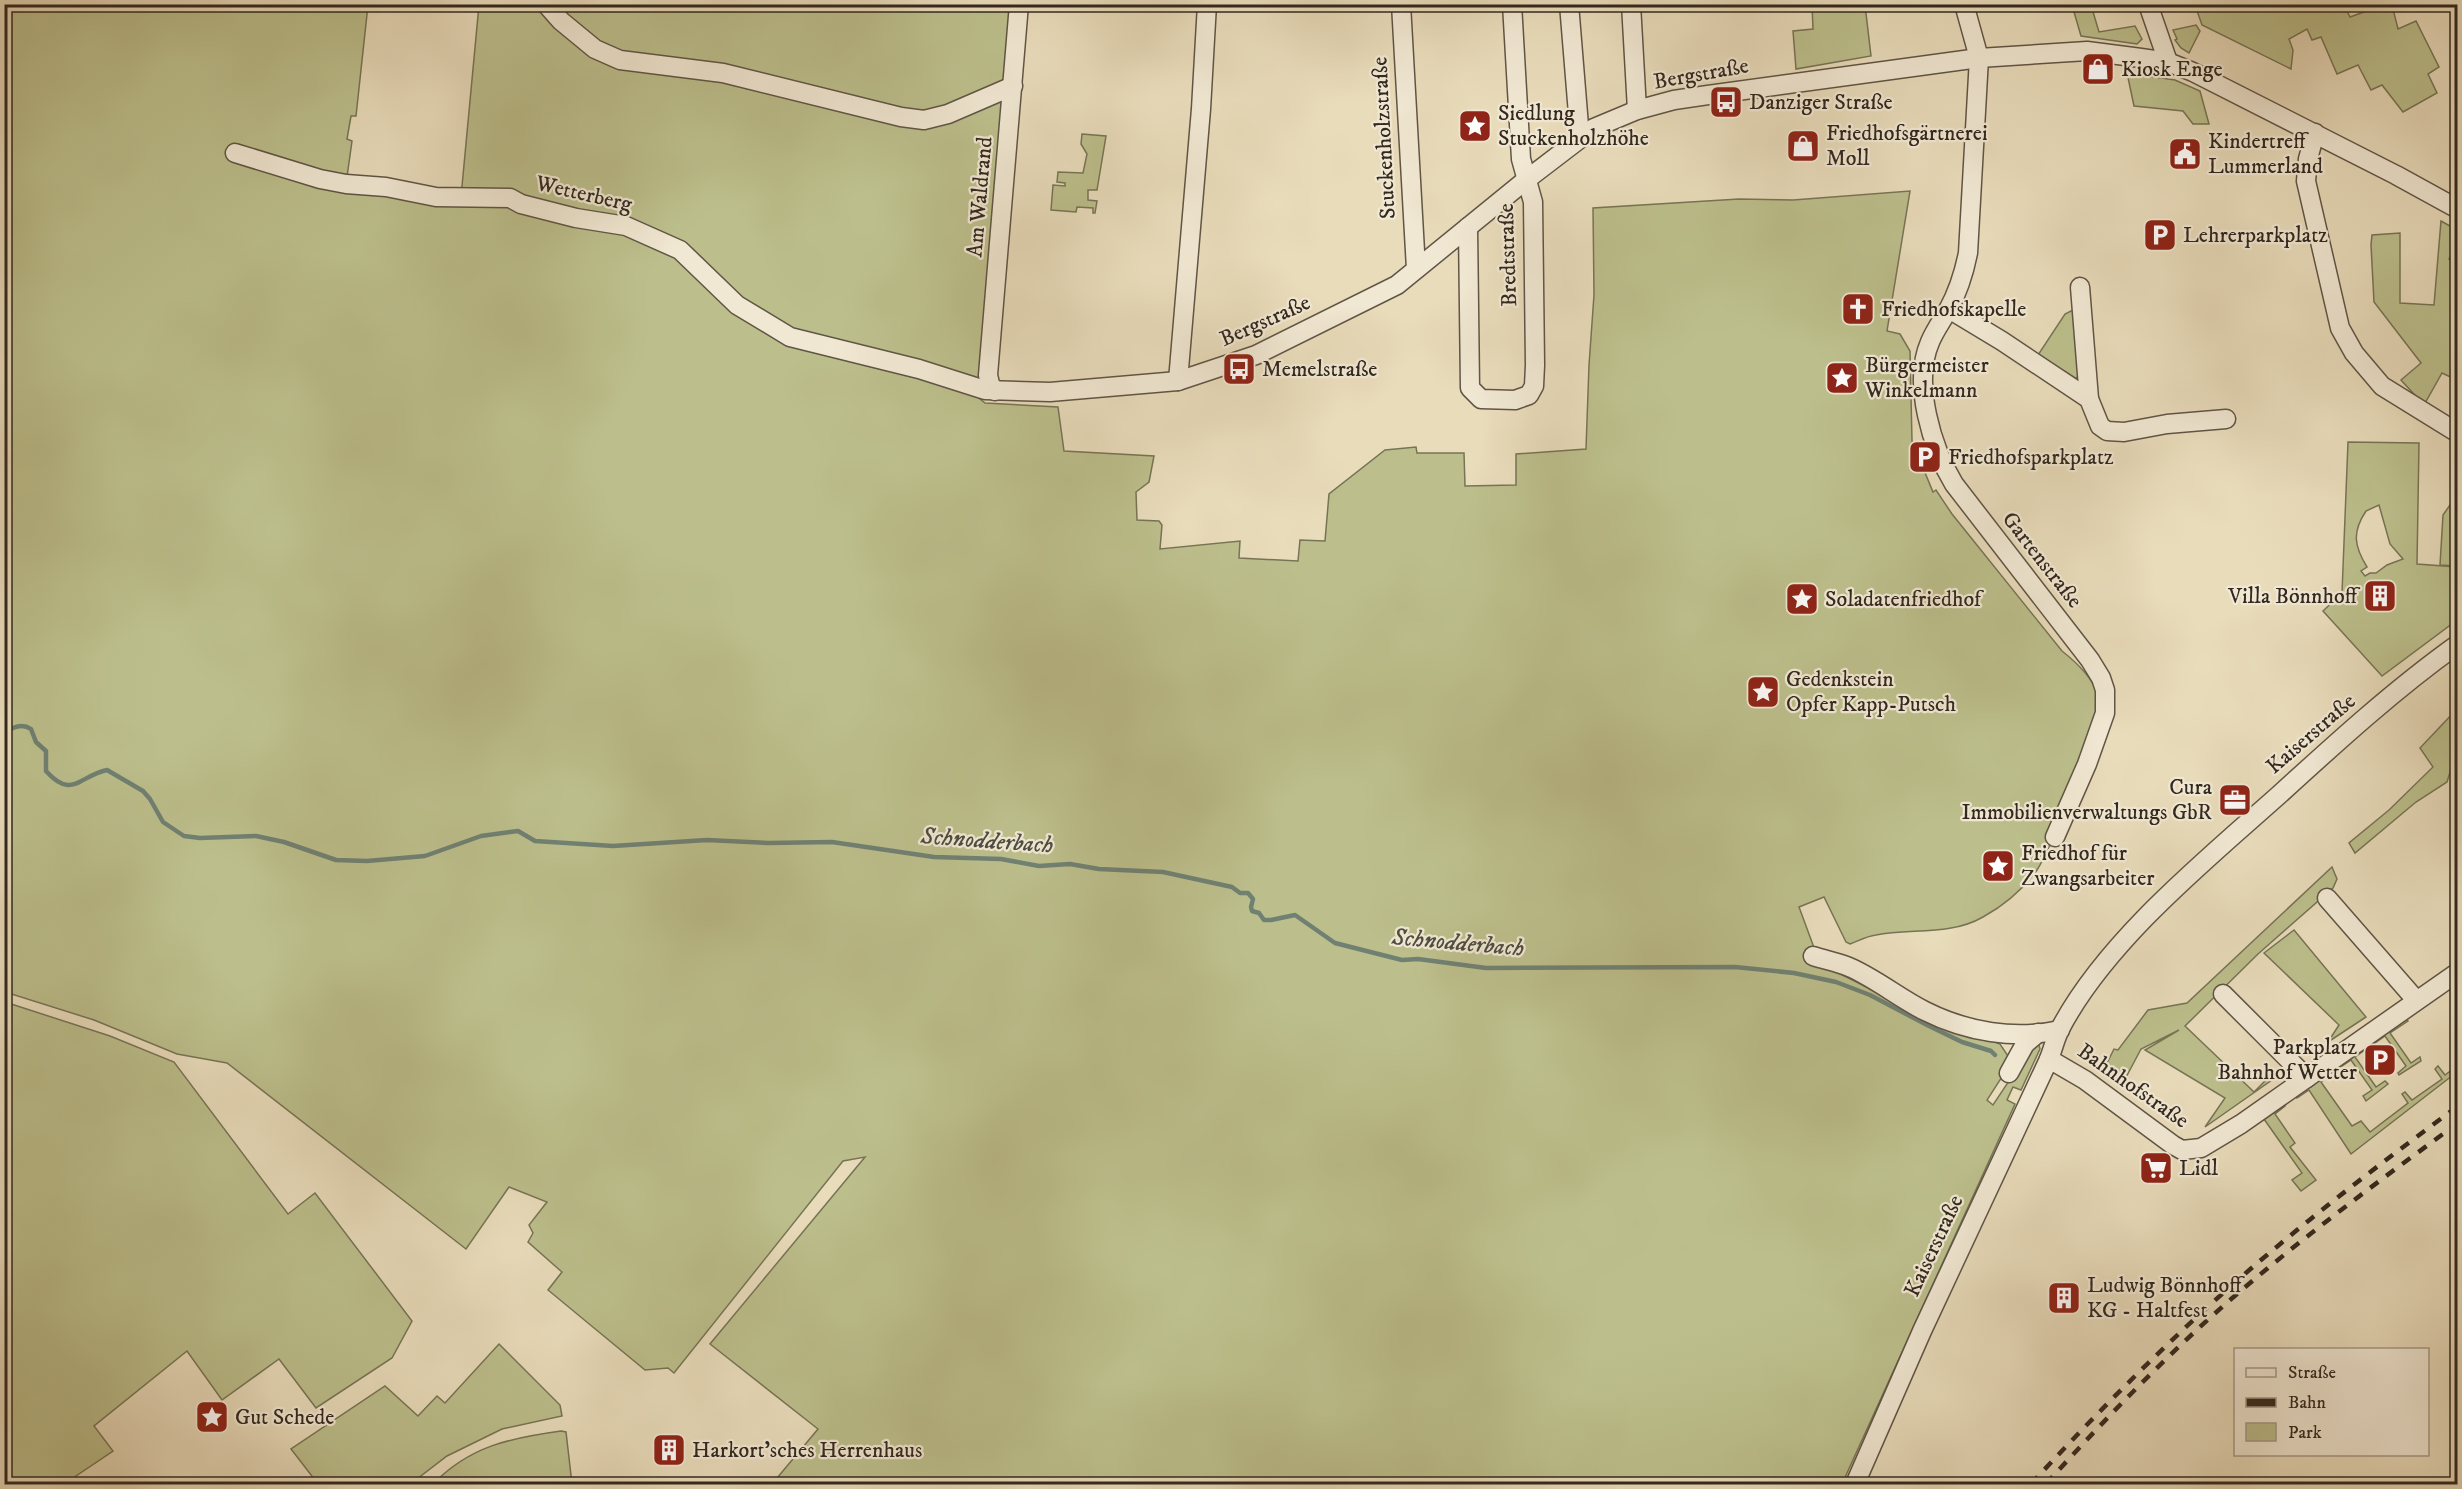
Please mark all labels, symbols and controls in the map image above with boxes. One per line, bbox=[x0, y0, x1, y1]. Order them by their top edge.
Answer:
shop icon: Kiosk Enge bbox=[2080, 51, 2116, 87]
street label: Bergstraße bbox=[1651, 52, 1751, 96]
street label: Stuckenholzstraße bbox=[1366, 56, 1402, 220]
place label: Kiosk Enge bbox=[2121, 56, 2223, 83]
bus stop icon: Danziger Straße bbox=[1708, 84, 1744, 120]
place label: Danziger Straße bbox=[1749, 89, 1893, 116]
place label: Siedlung Stuckenholzhöhe bbox=[1498, 100, 1649, 152]
place icon: Siedlung Stuckenholzhöhe bbox=[1457, 108, 1493, 144]
place label: Friedhofsgärtnerei Moll bbox=[1826, 120, 1988, 172]
shop icon: Friedhofsgärtnerei Moll bbox=[1785, 128, 1821, 164]
place label: Kindertreff Lummerland bbox=[2208, 128, 2323, 180]
street label: Am Waldrand bbox=[961, 136, 999, 258]
public building icon: Kindertreff Lummerland bbox=[2167, 136, 2203, 172]
street label: Wetterberg bbox=[532, 170, 635, 218]
street label: Bredtstraße bbox=[1493, 203, 1523, 307]
parking icon: Lehrerparkplatz bbox=[2142, 217, 2178, 253]
place label: Lehrerparkplatz bbox=[2183, 222, 2328, 249]
street label: Bergstraße bbox=[1216, 289, 1314, 353]
church icon: Friedhofskapelle bbox=[1840, 291, 1876, 327]
place label: Friedhofskapelle bbox=[1881, 296, 2026, 323]
bus stop icon: Memelstraße bbox=[1221, 351, 1257, 387]
place label: Bürgermeister Winkelmann bbox=[1864, 352, 1989, 404]
place label: Memelstraße bbox=[1262, 356, 1377, 383]
place icon: Bürgermeister Winkelmann bbox=[1824, 360, 1860, 396]
parking icon: Friedhofsparkplatz bbox=[1907, 439, 1943, 475]
place label: Friedhofsparkplatz bbox=[1948, 444, 2114, 471]
street label: Gartenstraße bbox=[1996, 506, 2088, 614]
building icon: Villa Bönnhoff bbox=[2362, 578, 2398, 614]
place icon: Soladatenfriedhof bbox=[1784, 581, 1820, 617]
place label: Villa Bönnhoff bbox=[2227, 583, 2361, 610]
place label: Soladatenfriedhof bbox=[1825, 586, 1985, 613]
place label: Gedenkstein Opfer Kapp-Putsch bbox=[1786, 666, 1957, 718]
place icon: Gedenkstein Opfer Kapp-Putsch bbox=[1745, 674, 1781, 710]
street label: Kaiserstraße bbox=[2261, 688, 2361, 780]
place label: Cura Immobilienverwaltungs GbR bbox=[1961, 774, 2213, 826]
office icon: Cura Immobilienverwaltungs GbR bbox=[2217, 782, 2253, 818]
water label: Schnodderbach bbox=[919, 821, 1054, 861]
place label: Friedhof für Zwangsarbeiter bbox=[2021, 840, 2155, 892]
place icon: Friedhof für Zwangsarbeiter bbox=[1980, 848, 2016, 884]
water label: Schnodderbach bbox=[1390, 922, 1526, 964]
place label: Parkplatz Bahnhof Wetter bbox=[2217, 1034, 2358, 1086]
street label: Bahnhofstraße bbox=[2072, 1038, 2194, 1134]
parking icon: Parkplatz Bahnhof Wetter bbox=[2362, 1042, 2398, 1078]
supermarket icon: Lidl bbox=[2138, 1150, 2174, 1186]
place label: Lidl bbox=[2179, 1155, 2219, 1182]
street label: Kaiserstraße bbox=[1899, 1191, 1969, 1301]
place label: Ludwig Bönnhoff KG - Haltfest bbox=[2087, 1272, 2245, 1324]
building icon: Ludwig Bönnhoff KG - Haltfest bbox=[2046, 1280, 2082, 1316]
legend bbox=[2234, 1348, 2429, 1456]
text: Straße bbox=[2288, 1362, 2336, 1384]
text: Bahn bbox=[2288, 1392, 2326, 1414]
place icon: Gut Schede bbox=[194, 1399, 230, 1435]
place label: Gut Schede bbox=[235, 1404, 334, 1431]
text: Park bbox=[2288, 1422, 2322, 1444]
building icon: Harkort'sches Herrenhaus bbox=[651, 1432, 687, 1468]
place label: Harkort'sches Herrenhaus bbox=[692, 1437, 922, 1464]

